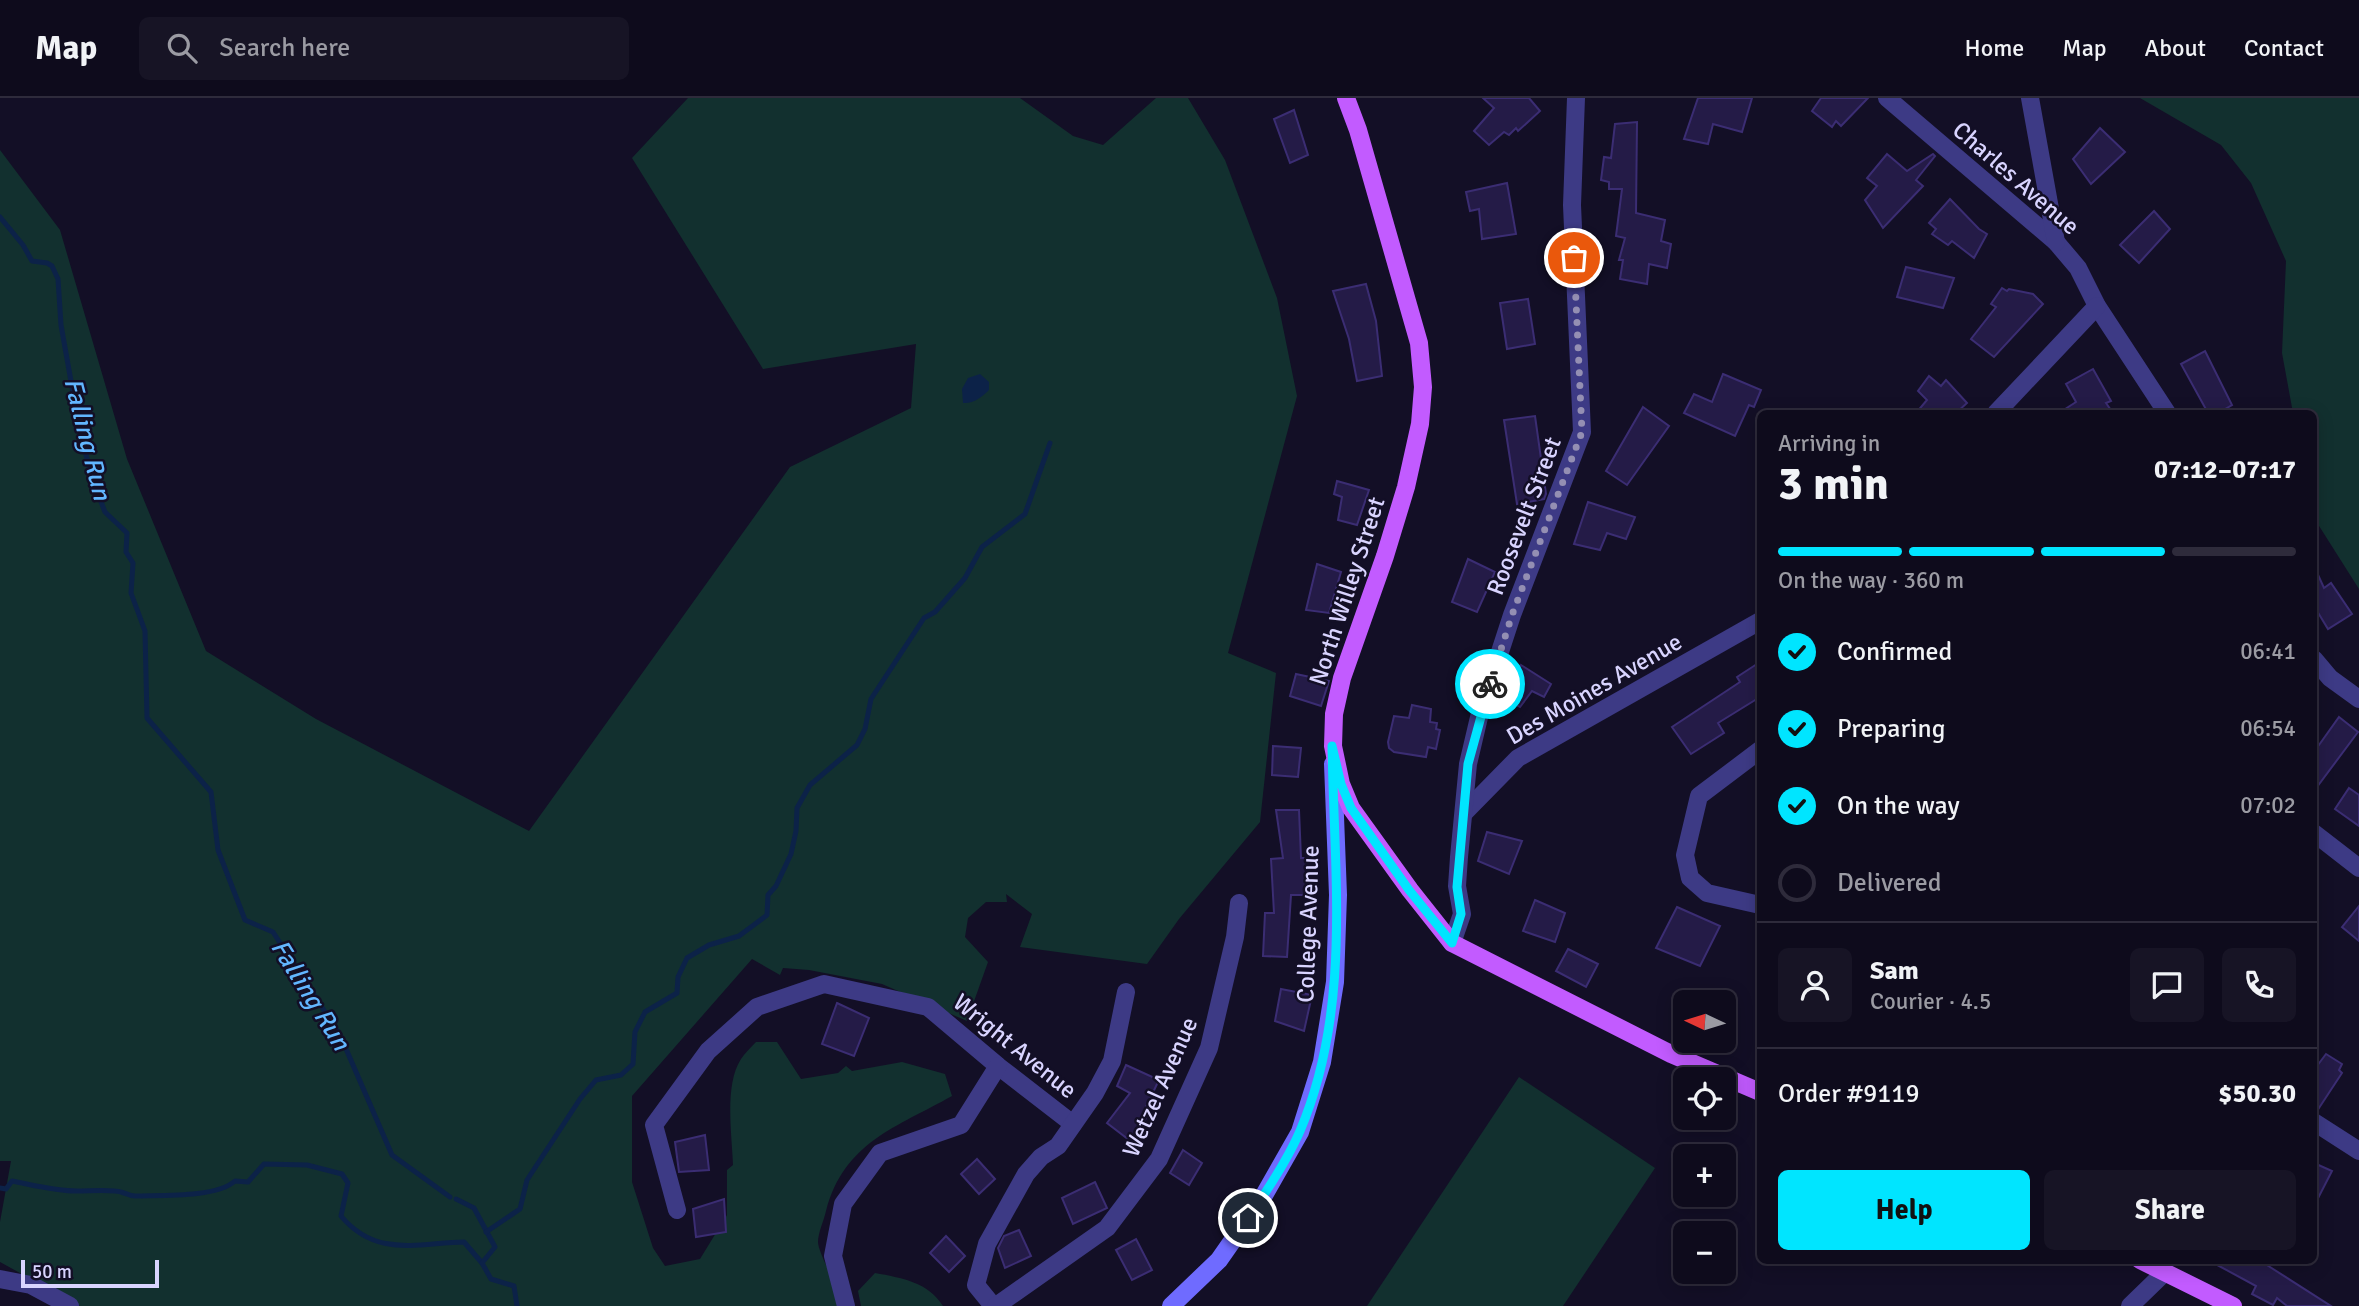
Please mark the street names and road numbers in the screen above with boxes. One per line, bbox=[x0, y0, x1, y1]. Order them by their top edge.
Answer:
street label: Charles Avenue bbox=[1946, 115, 2086, 241]
street label: Roosevelt Street bbox=[1480, 433, 1568, 599]
street label: North Willey Street bbox=[1302, 493, 1392, 689]
street label: Des Moines Avenue bbox=[1501, 627, 1687, 751]
street label: College Avenue bbox=[1290, 845, 1326, 1003]
street label: Wright Avenue bbox=[947, 987, 1083, 1105]
street label: Wetzel Avenue bbox=[1116, 1012, 1204, 1162]

